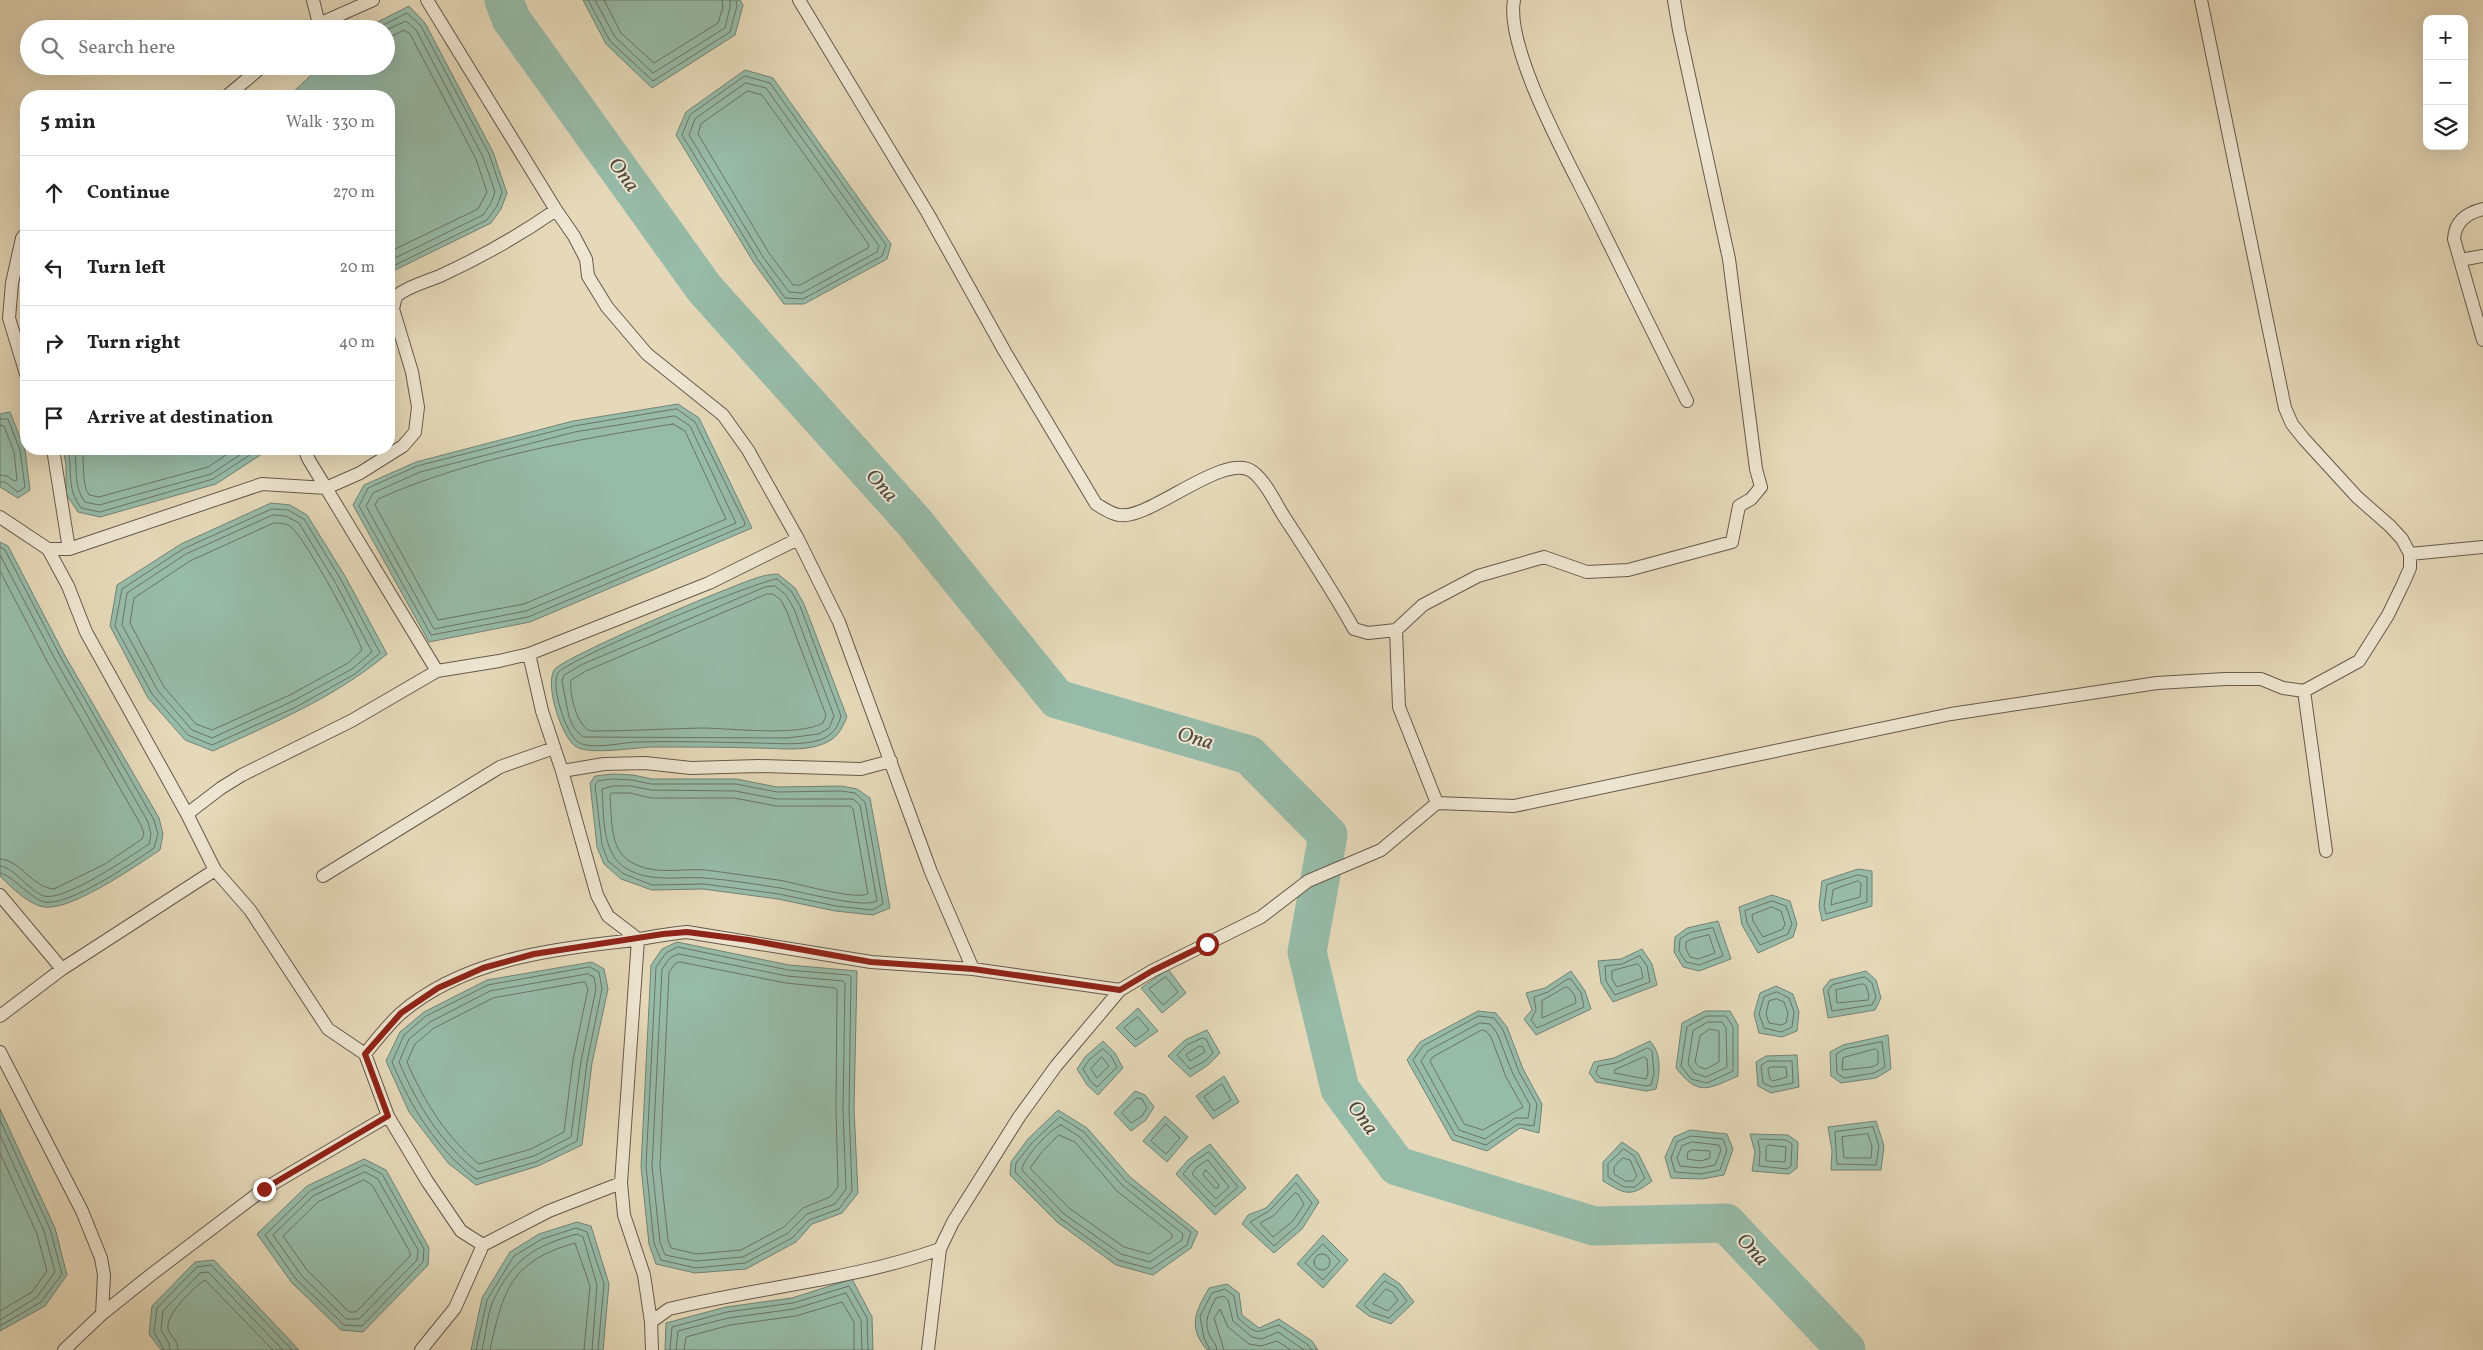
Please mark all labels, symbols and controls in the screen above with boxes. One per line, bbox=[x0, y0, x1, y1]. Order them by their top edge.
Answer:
map controls bbox=[2423, 15, 2468, 150]
button: + bbox=[2423, 15, 2468, 60]
search box bbox=[20, 20, 395, 75]
icon: search bbox=[38, 34, 66, 62]
text: Search here bbox=[78, 35, 175, 61]
button: − bbox=[2423, 60, 2468, 105]
button: layers bbox=[2423, 105, 2468, 150]
text: 5 min bbox=[40, 108, 96, 137]
text: Walk · 330 m bbox=[286, 112, 375, 134]
water label: Ona bbox=[601, 152, 645, 198]
icon: ahead bbox=[40, 179, 68, 207]
text: Continue bbox=[87, 180, 170, 206]
text: 270 m bbox=[333, 182, 375, 204]
icon: left bbox=[40, 254, 68, 282]
text: Turn left bbox=[87, 255, 166, 281]
text: 20 m bbox=[340, 257, 375, 279]
icon: right bbox=[40, 329, 68, 357]
text: Turn right bbox=[87, 330, 180, 356]
text: 40 m bbox=[339, 332, 375, 354]
icon: arrive bbox=[40, 404, 68, 432]
text: Arrive at destination bbox=[87, 405, 273, 431]
water label: Ona bbox=[858, 463, 904, 509]
water label: Ona bbox=[1174, 720, 1217, 758]
route start bbox=[1196, 933, 1219, 956]
water label: Ona bbox=[1340, 1095, 1384, 1141]
route end bbox=[253, 1178, 276, 1201]
water label: Ona bbox=[1729, 1227, 1775, 1273]

